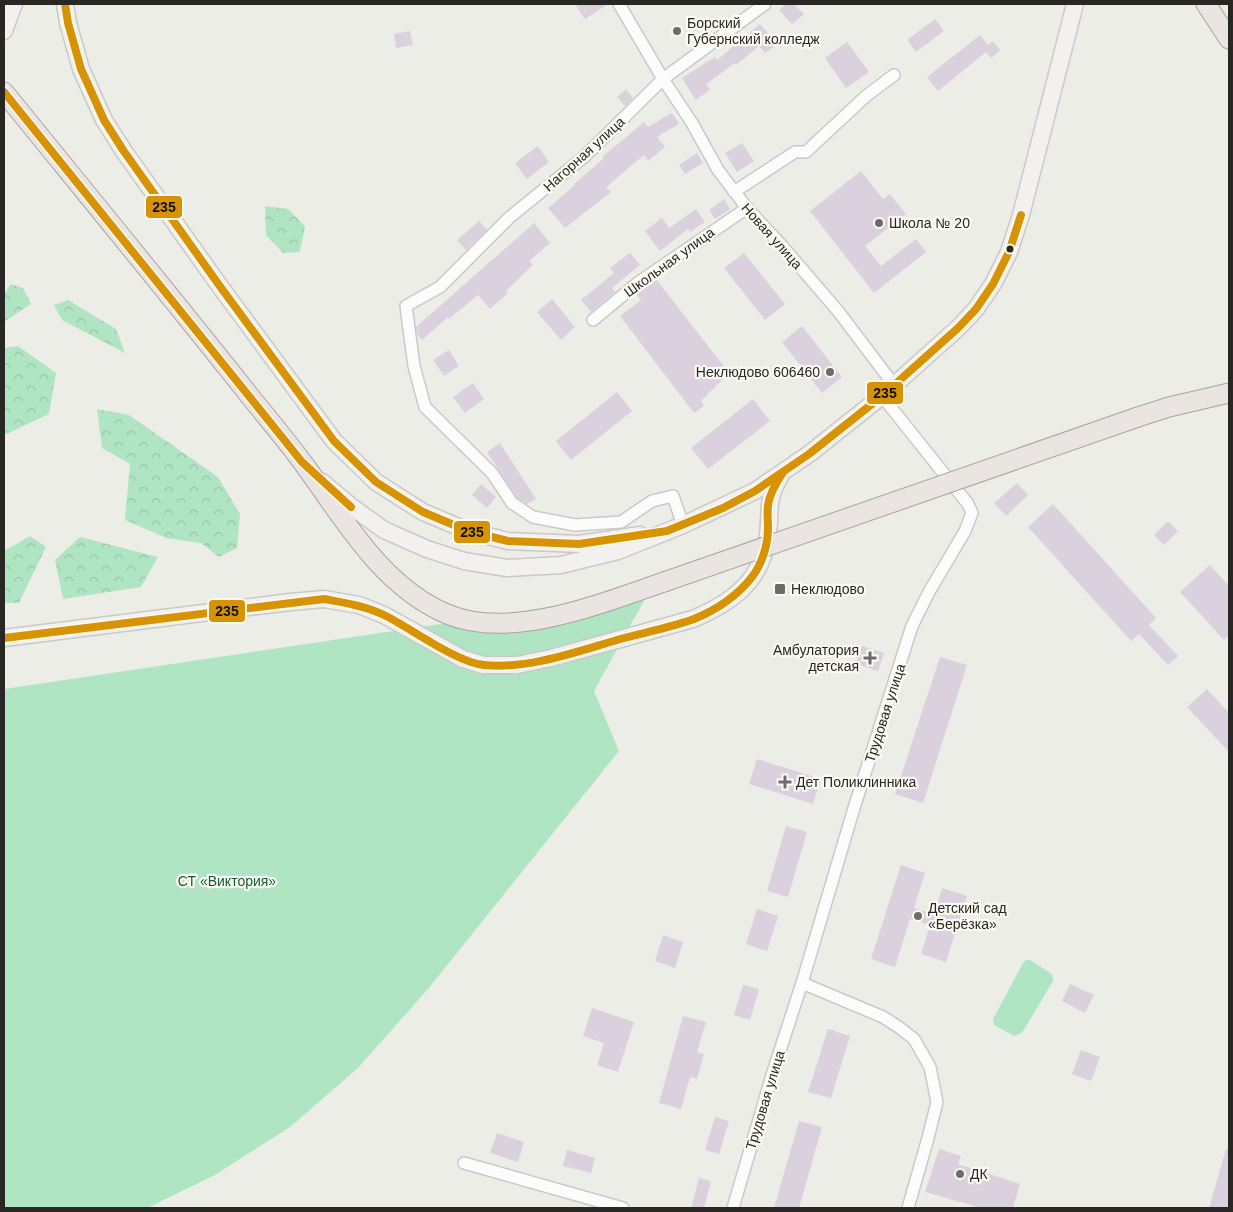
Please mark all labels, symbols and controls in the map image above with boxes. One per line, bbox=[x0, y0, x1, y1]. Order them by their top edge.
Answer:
place label: Борский Губернский колледж bbox=[687, 15, 820, 47]
marker: Борский Губернский колледж bbox=[671, 25, 683, 37]
street label: Нагорная улица bbox=[540, 113, 628, 195]
line badge: 235 bbox=[145, 195, 183, 219]
text: 235 bbox=[152, 199, 176, 215]
street label: Новая улица bbox=[738, 200, 806, 272]
place label: Школа № 20 bbox=[889, 215, 970, 231]
marker: Школа № 20 bbox=[873, 217, 885, 229]
street label: Школьная улица bbox=[621, 224, 717, 300]
unlabelled marker bbox=[1005, 244, 1015, 254]
place label: Неклюдово 606460 bbox=[696, 364, 820, 380]
marker: Неклюдово 606460 bbox=[824, 366, 836, 378]
line badge: 235 bbox=[866, 381, 904, 405]
text: 235 bbox=[873, 385, 897, 401]
line badge: 235 bbox=[453, 520, 491, 544]
text: 235 bbox=[460, 524, 484, 540]
place label: Неклюдово bbox=[791, 581, 865, 597]
marker: Неклюдово bbox=[773, 582, 787, 596]
line badge: 235 bbox=[208, 599, 246, 623]
text: 235 bbox=[215, 603, 239, 619]
place label: Амбулатория детская bbox=[773, 642, 859, 674]
marker: Амбулатория детская bbox=[863, 651, 877, 665]
street label: Трудовая улица bbox=[861, 661, 909, 764]
place label: Дет Поликлинника bbox=[796, 774, 917, 790]
marker: Дет Поликлинника bbox=[778, 775, 792, 789]
park label: СТ «Виктория» bbox=[178, 873, 276, 889]
place label: Детский сад «Берёзка» bbox=[928, 900, 1007, 932]
marker: Детский сад «Берёзка» bbox=[912, 910, 924, 922]
street label: Трудовая улица bbox=[742, 1048, 788, 1152]
place label: ДК bbox=[970, 1166, 988, 1182]
marker: ДК bbox=[954, 1168, 966, 1180]

